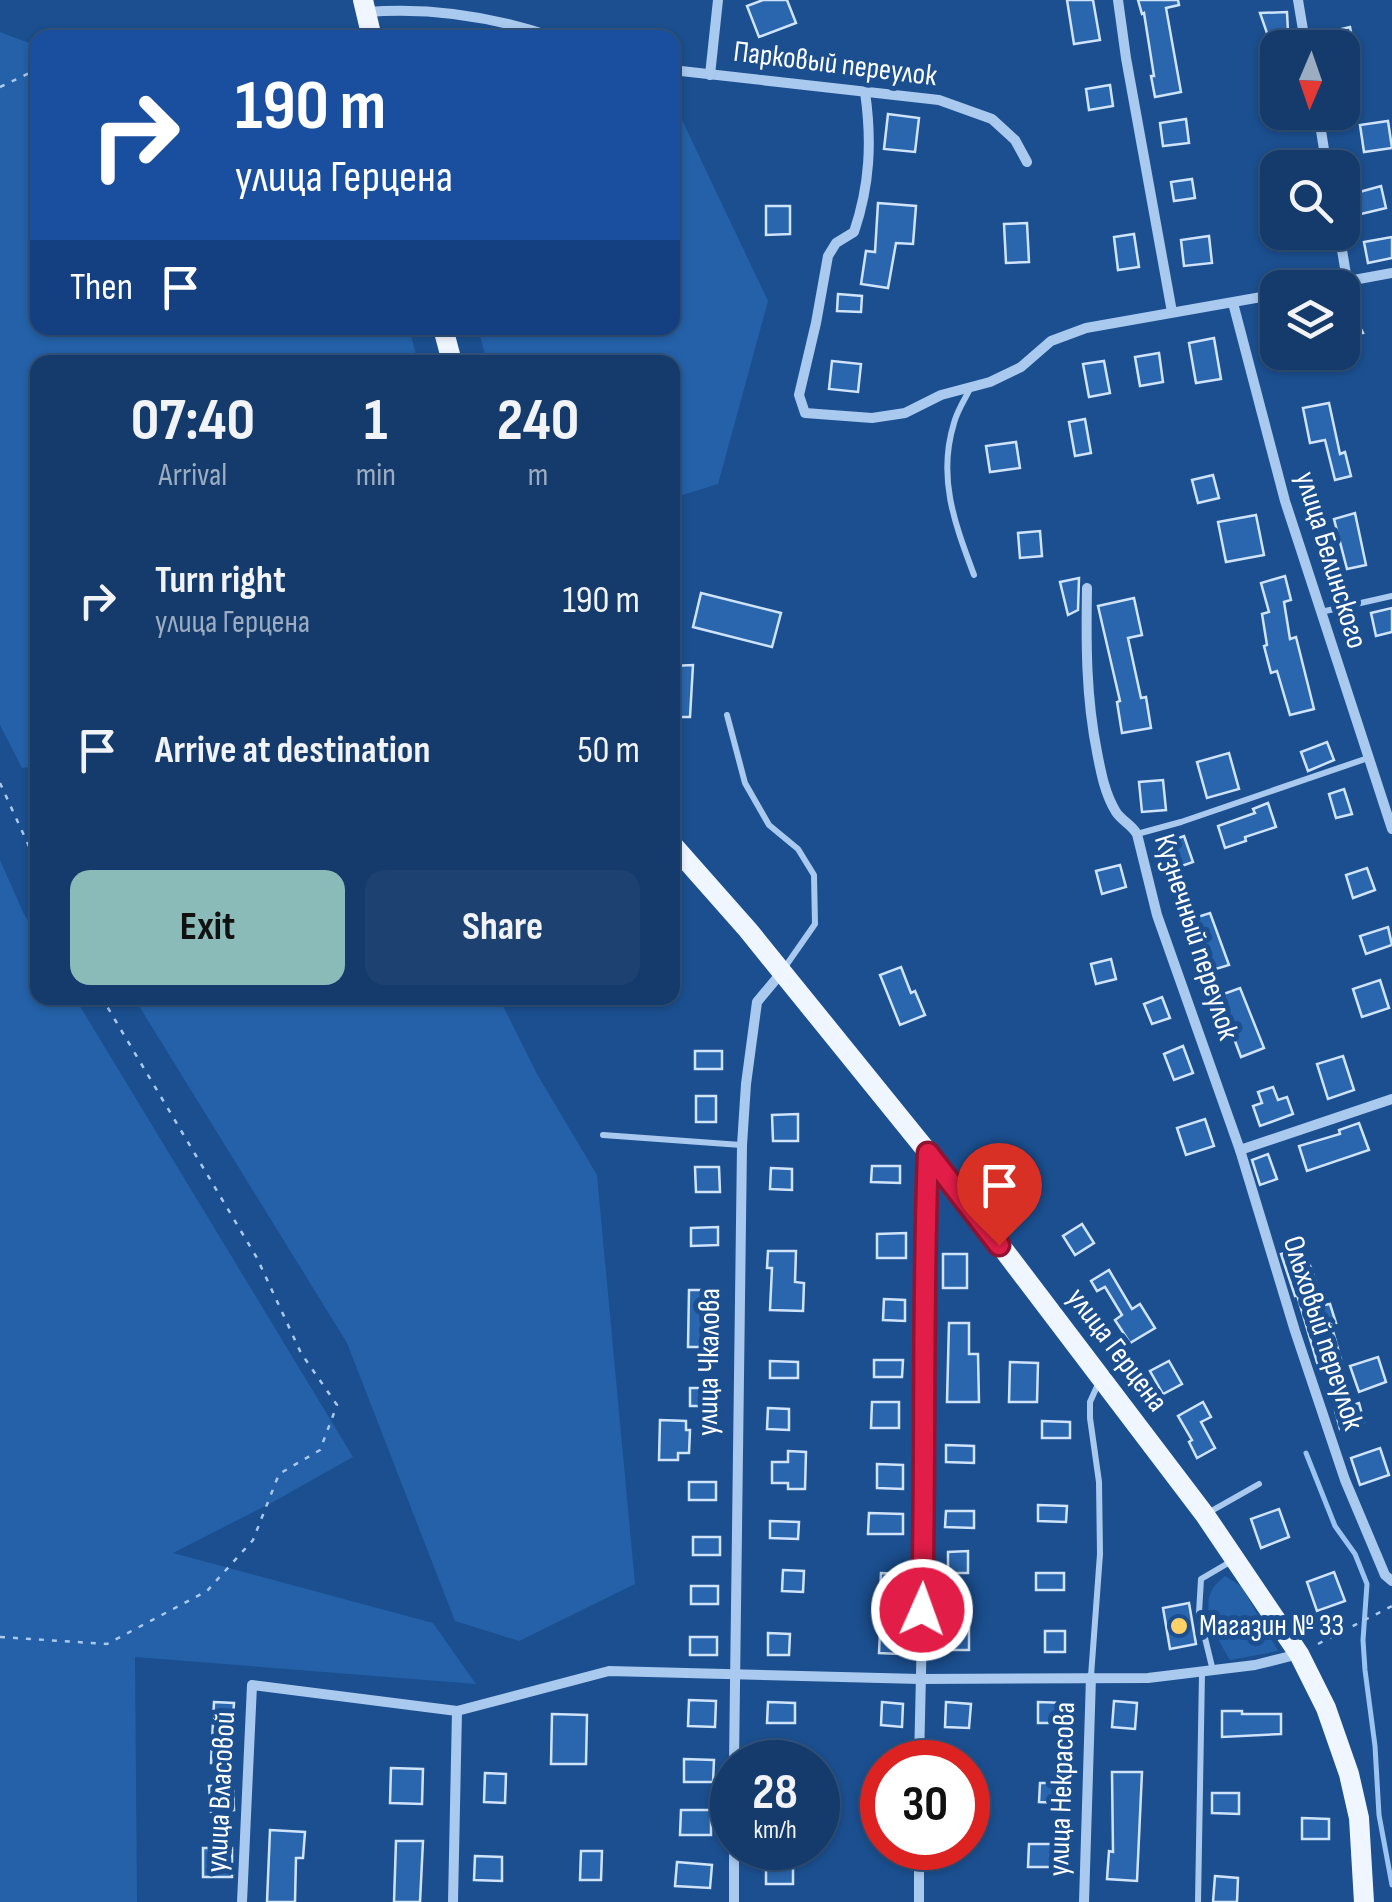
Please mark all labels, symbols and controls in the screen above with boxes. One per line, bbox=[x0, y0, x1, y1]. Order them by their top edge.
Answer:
north arrow bbox=[1260, 30, 1360, 130]
map controls bbox=[1260, 30, 1360, 370]
street label: Парковый переулок bbox=[731, 34, 939, 94]
text: 190 m bbox=[235, 65, 386, 149]
icon: right bbox=[70, 70, 200, 200]
text: улица Герцена bbox=[235, 150, 453, 205]
button: search bbox=[1260, 150, 1360, 250]
icon: arrive bbox=[153, 260, 208, 315]
text: Then bbox=[70, 265, 133, 310]
button: layers bbox=[1260, 270, 1360, 370]
text: 07:40 bbox=[131, 385, 255, 457]
text: 1 bbox=[364, 385, 388, 457]
text: 240 bbox=[497, 385, 579, 457]
text: Arrival bbox=[158, 456, 227, 495]
text: min bbox=[356, 456, 396, 495]
text: m bbox=[528, 456, 548, 495]
street label: улица Белинского bbox=[1287, 467, 1375, 653]
text: Turn right bbox=[155, 558, 286, 603]
icon: right bbox=[70, 573, 125, 628]
text: 190 m bbox=[562, 578, 640, 623]
text: улица Герцена bbox=[155, 603, 310, 642]
icon: arrive bbox=[70, 723, 125, 778]
text: Arrive at destination bbox=[155, 728, 430, 773]
text: 50 m bbox=[577, 728, 640, 773]
street label: Кузнечный переулок bbox=[1146, 830, 1246, 1045]
button: Exit bbox=[70, 870, 345, 985]
button: Share bbox=[365, 870, 640, 985]
pin bbox=[957, 1143, 1042, 1246]
icon: arrive bbox=[972, 1158, 1027, 1213]
street label: Ольховый переулок bbox=[1275, 1232, 1371, 1435]
street label: улица Герцена bbox=[1059, 1281, 1175, 1419]
street label: улица Чкалова bbox=[690, 1288, 728, 1436]
position arrow bbox=[870, 1558, 974, 1662]
place label: Магазин № 33 bbox=[1199, 1608, 1344, 1644]
marker: Магазин № 33 bbox=[1168, 1615, 1190, 1637]
street label: улица Некрасова bbox=[1041, 1701, 1083, 1877]
street label: улица Власовой bbox=[199, 1711, 243, 1873]
speed limit sign: 30 bbox=[860, 1740, 990, 1870]
text: 28 bbox=[752, 1763, 798, 1823]
text: km/h bbox=[753, 1815, 797, 1846]

